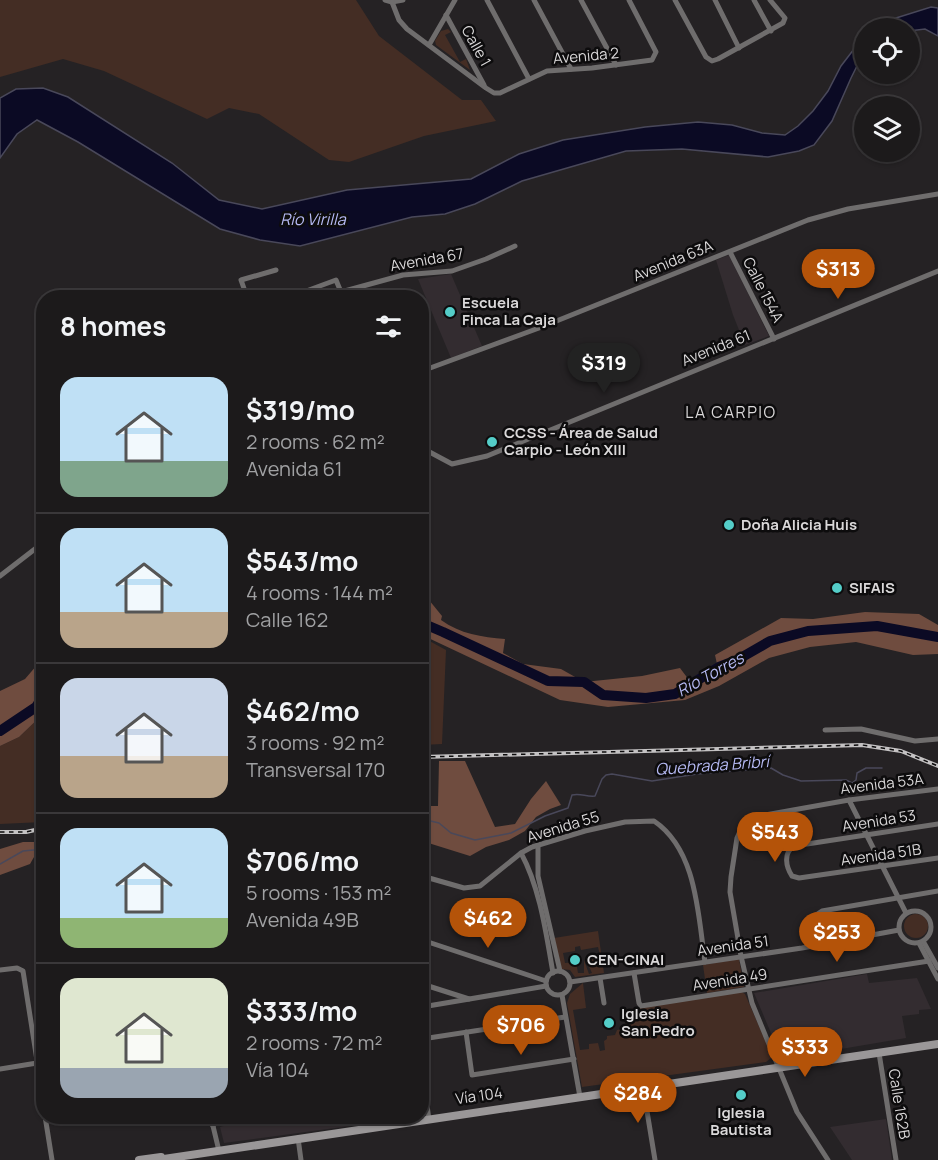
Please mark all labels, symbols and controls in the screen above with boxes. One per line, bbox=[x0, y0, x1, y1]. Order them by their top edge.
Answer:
map controls bbox=[854, 18, 920, 162]
button: locate bbox=[854, 18, 920, 84]
street label: Calle 1 bbox=[457, 22, 496, 70]
street label: Avenida 2 bbox=[552, 42, 620, 69]
button: layers bbox=[854, 96, 920, 162]
water label: Río Virilla bbox=[280, 208, 347, 230]
street label: Avenida 63A bbox=[630, 235, 716, 286]
street label: Avenida 67 bbox=[389, 243, 465, 276]
pin: $313 bbox=[802, 249, 874, 300]
street label: Calle 154A bbox=[738, 253, 789, 327]
text: $313 bbox=[816, 255, 860, 282]
place label: Escuela Finca La Caja bbox=[462, 292, 556, 330]
marker: Escuela Finca La Caja bbox=[443, 305, 457, 319]
text: 8 homes bbox=[60, 308, 166, 344]
icon: filters bbox=[372, 310, 405, 343]
street label: Avenida 61 bbox=[678, 324, 753, 371]
pin: $319 bbox=[568, 343, 640, 394]
text: $319 bbox=[581, 349, 627, 376]
text: $319/mo bbox=[246, 392, 355, 428]
icon: home bbox=[108, 401, 180, 473]
district label: LA CARPIO bbox=[685, 401, 777, 423]
place label: CCSS - Área de Salud Carpio - León XIII bbox=[504, 422, 658, 460]
text: 2 rooms · 62 m² bbox=[246, 428, 385, 455]
marker: CCSS - Área de Salud Carpio - León XIII bbox=[485, 435, 499, 449]
text: Avenida 61 bbox=[246, 455, 342, 482]
place label: Doña Alicia Huis bbox=[741, 514, 857, 535]
marker: Doña Alicia Huis bbox=[722, 518, 736, 532]
text: $543/mo bbox=[246, 543, 358, 579]
icon: home bbox=[108, 552, 180, 624]
place label: SIFAIS bbox=[849, 577, 895, 598]
text: 4 rooms · 144 m² bbox=[246, 579, 393, 606]
marker: SIFAIS bbox=[830, 581, 844, 595]
text: Calle 162 bbox=[246, 606, 328, 633]
water label: Río Torres bbox=[673, 646, 749, 701]
text: $462/mo bbox=[246, 693, 360, 729]
icon: home bbox=[108, 702, 180, 774]
text: 3 rooms · 92 m² bbox=[246, 729, 385, 756]
water label: Quebrada Bribrí bbox=[654, 750, 773, 780]
text: Transversal 170 bbox=[246, 756, 385, 783]
street label: Avenida 53A bbox=[839, 768, 925, 799]
street label: Avenida 53 bbox=[841, 804, 917, 837]
street label: Avenida 55 bbox=[524, 806, 602, 847]
pin: $543 bbox=[739, 812, 811, 863]
text: $543 bbox=[751, 818, 799, 845]
street label: Avenida 51B bbox=[839, 838, 923, 871]
text: $706/mo bbox=[246, 843, 359, 879]
icon: home bbox=[108, 852, 180, 924]
text: 5 rooms · 153 m² bbox=[246, 879, 392, 906]
pin: $462 bbox=[452, 898, 524, 949]
text: $462 bbox=[463, 904, 513, 931]
text: Avenida 49B bbox=[246, 906, 359, 933]
pin: $253 bbox=[801, 912, 873, 963]
text: $253 bbox=[813, 918, 861, 945]
street label: Avenida 51 bbox=[696, 930, 770, 961]
place label: CEN-CINAI bbox=[587, 949, 664, 970]
marker: CEN-CINAI bbox=[568, 953, 582, 967]
street label: Avenida 49 bbox=[691, 963, 769, 996]
text: $333/mo bbox=[246, 993, 357, 1029]
icon: home bbox=[108, 1002, 180, 1074]
place label: Iglesia San Pedro bbox=[621, 1003, 695, 1041]
pin: $706 bbox=[485, 1005, 557, 1056]
text: $706 bbox=[497, 1011, 545, 1038]
marker: Iglesia San Pedro bbox=[602, 1016, 616, 1030]
pin: $333 bbox=[769, 1027, 841, 1078]
text: 2 rooms · 72 m² bbox=[246, 1029, 382, 1056]
text: $333 bbox=[781, 1033, 829, 1060]
text: Vía 104 bbox=[246, 1056, 309, 1083]
street label: Calle 162B bbox=[884, 1067, 915, 1141]
pin: $284 bbox=[602, 1073, 674, 1124]
text: $284 bbox=[614, 1079, 662, 1106]
street label: Vía 104 bbox=[454, 1082, 504, 1109]
marker: Iglesia Bautista bbox=[734, 1088, 748, 1102]
place label: Iglesia Bautista bbox=[710, 1102, 772, 1140]

